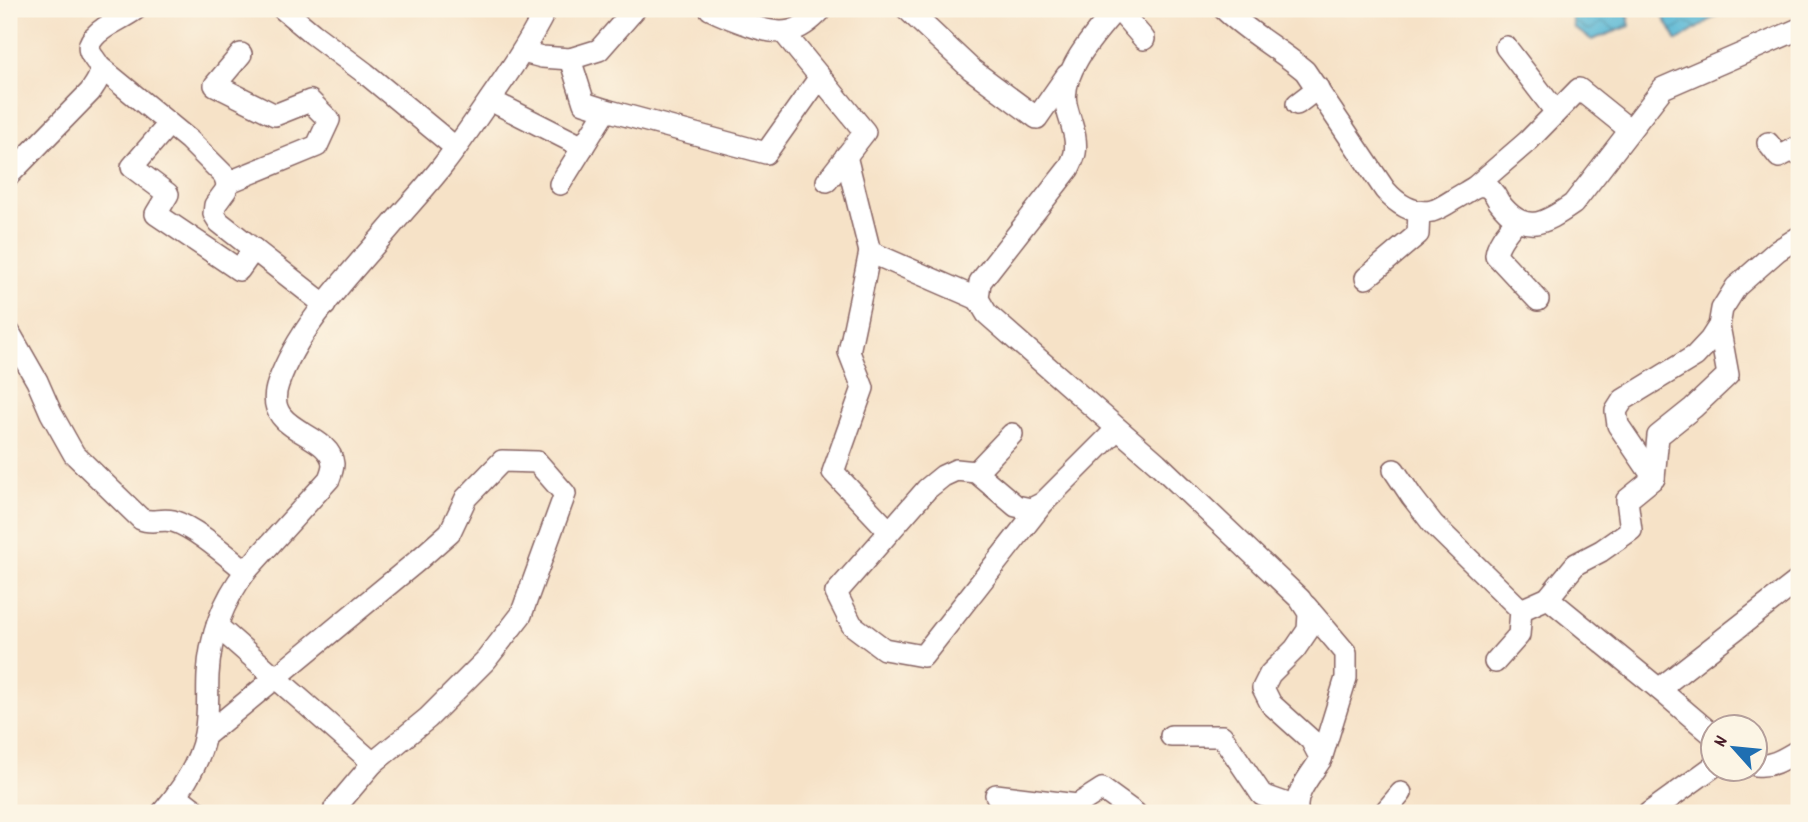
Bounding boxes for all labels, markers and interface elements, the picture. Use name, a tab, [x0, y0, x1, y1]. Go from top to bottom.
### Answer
north arrow	[1700, 714, 1770, 784]
text: N	[1708, 732, 1736, 752]

